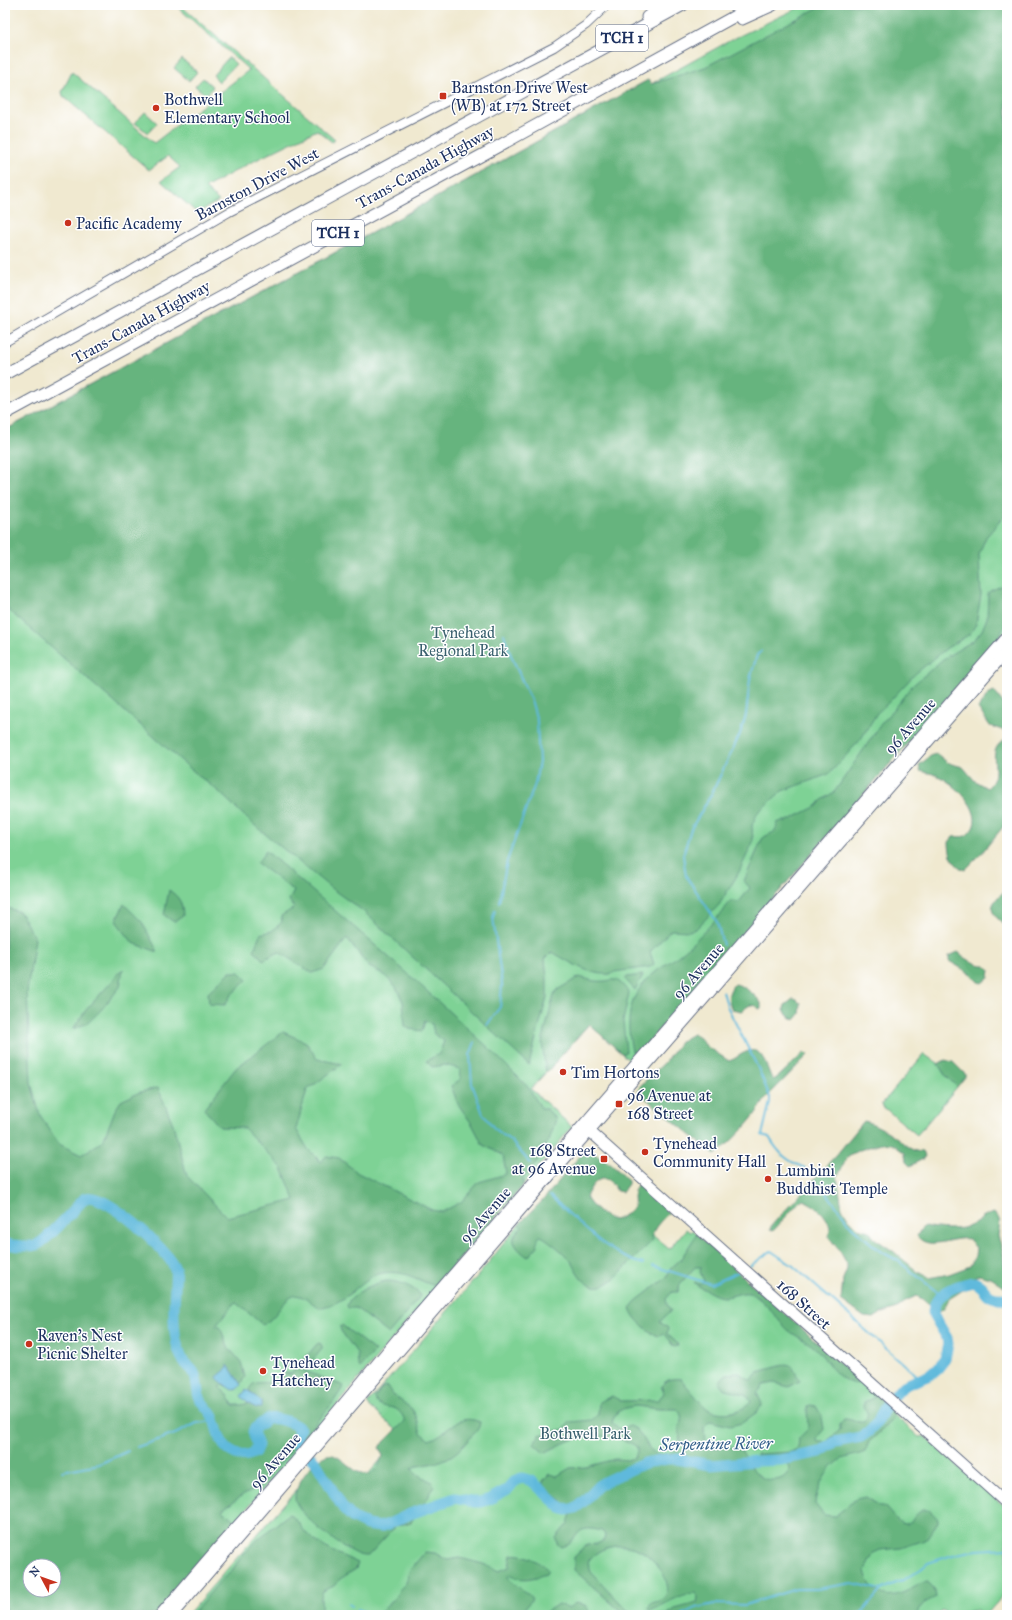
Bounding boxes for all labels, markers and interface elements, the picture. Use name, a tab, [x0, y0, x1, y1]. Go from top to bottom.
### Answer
road number: TCH 1	[596, 25, 648, 51]
place label: Barnston Drive West (WB) at 172 Street	[451, 78, 588, 116]
place label: Bothwell Elementary School	[164, 90, 290, 127]
marker: Barnston Drive West (WB) at 172 Street	[438, 91, 448, 101]
marker: Bothwell Elementary School	[151, 103, 161, 113]
street label: Trans-Canada Highway	[353, 121, 498, 214]
street label: Barnston Drive West	[192, 143, 322, 225]
place label: Pacific Academy	[76, 214, 182, 233]
marker: Pacific Academy	[63, 218, 73, 228]
road number: TCH 1	[312, 220, 364, 246]
street label: Trans-Canada Highway	[69, 276, 214, 369]
park label: Tynehead Regional Park	[418, 623, 509, 661]
street label: 96 Avenue	[880, 694, 940, 758]
street label: 96 Avenue	[668, 939, 728, 1003]
place label: Tim Hortons	[571, 1063, 660, 1082]
marker: Tim Hortons	[558, 1067, 568, 1077]
place label: 96 Avenue at 168 Street	[627, 1086, 711, 1123]
marker: 96 Avenue at 168 Street	[614, 1099, 624, 1109]
place label: Tynehead Community Hall	[653, 1134, 767, 1171]
place label: 168 Street at 96 Avenue	[512, 1141, 596, 1178]
marker: Tynehead Community Hall	[640, 1147, 650, 1157]
marker: 168 Street at 96 Avenue	[599, 1154, 609, 1164]
place label: Lumbini Buddhist Temple	[776, 1161, 888, 1198]
marker: Lumbini Buddhist Temple	[763, 1174, 773, 1184]
street label: 96 Avenue	[455, 1183, 515, 1247]
street label: 168 Street	[773, 1275, 835, 1333]
place label: Raven's Nest Picnic Shelter	[37, 1326, 128, 1363]
marker: Raven's Nest Picnic Shelter	[24, 1339, 34, 1349]
place label: Tynehead Hatchery	[271, 1353, 335, 1390]
marker: Tynehead Hatchery	[258, 1366, 268, 1376]
park label: Bothwell Park	[539, 1424, 631, 1443]
street label: 96 Avenue	[245, 1429, 305, 1493]
water label: Serpentine River	[658, 1432, 774, 1456]
north arrow	[22, 1558, 62, 1598]
text: N	[27, 1563, 43, 1580]

